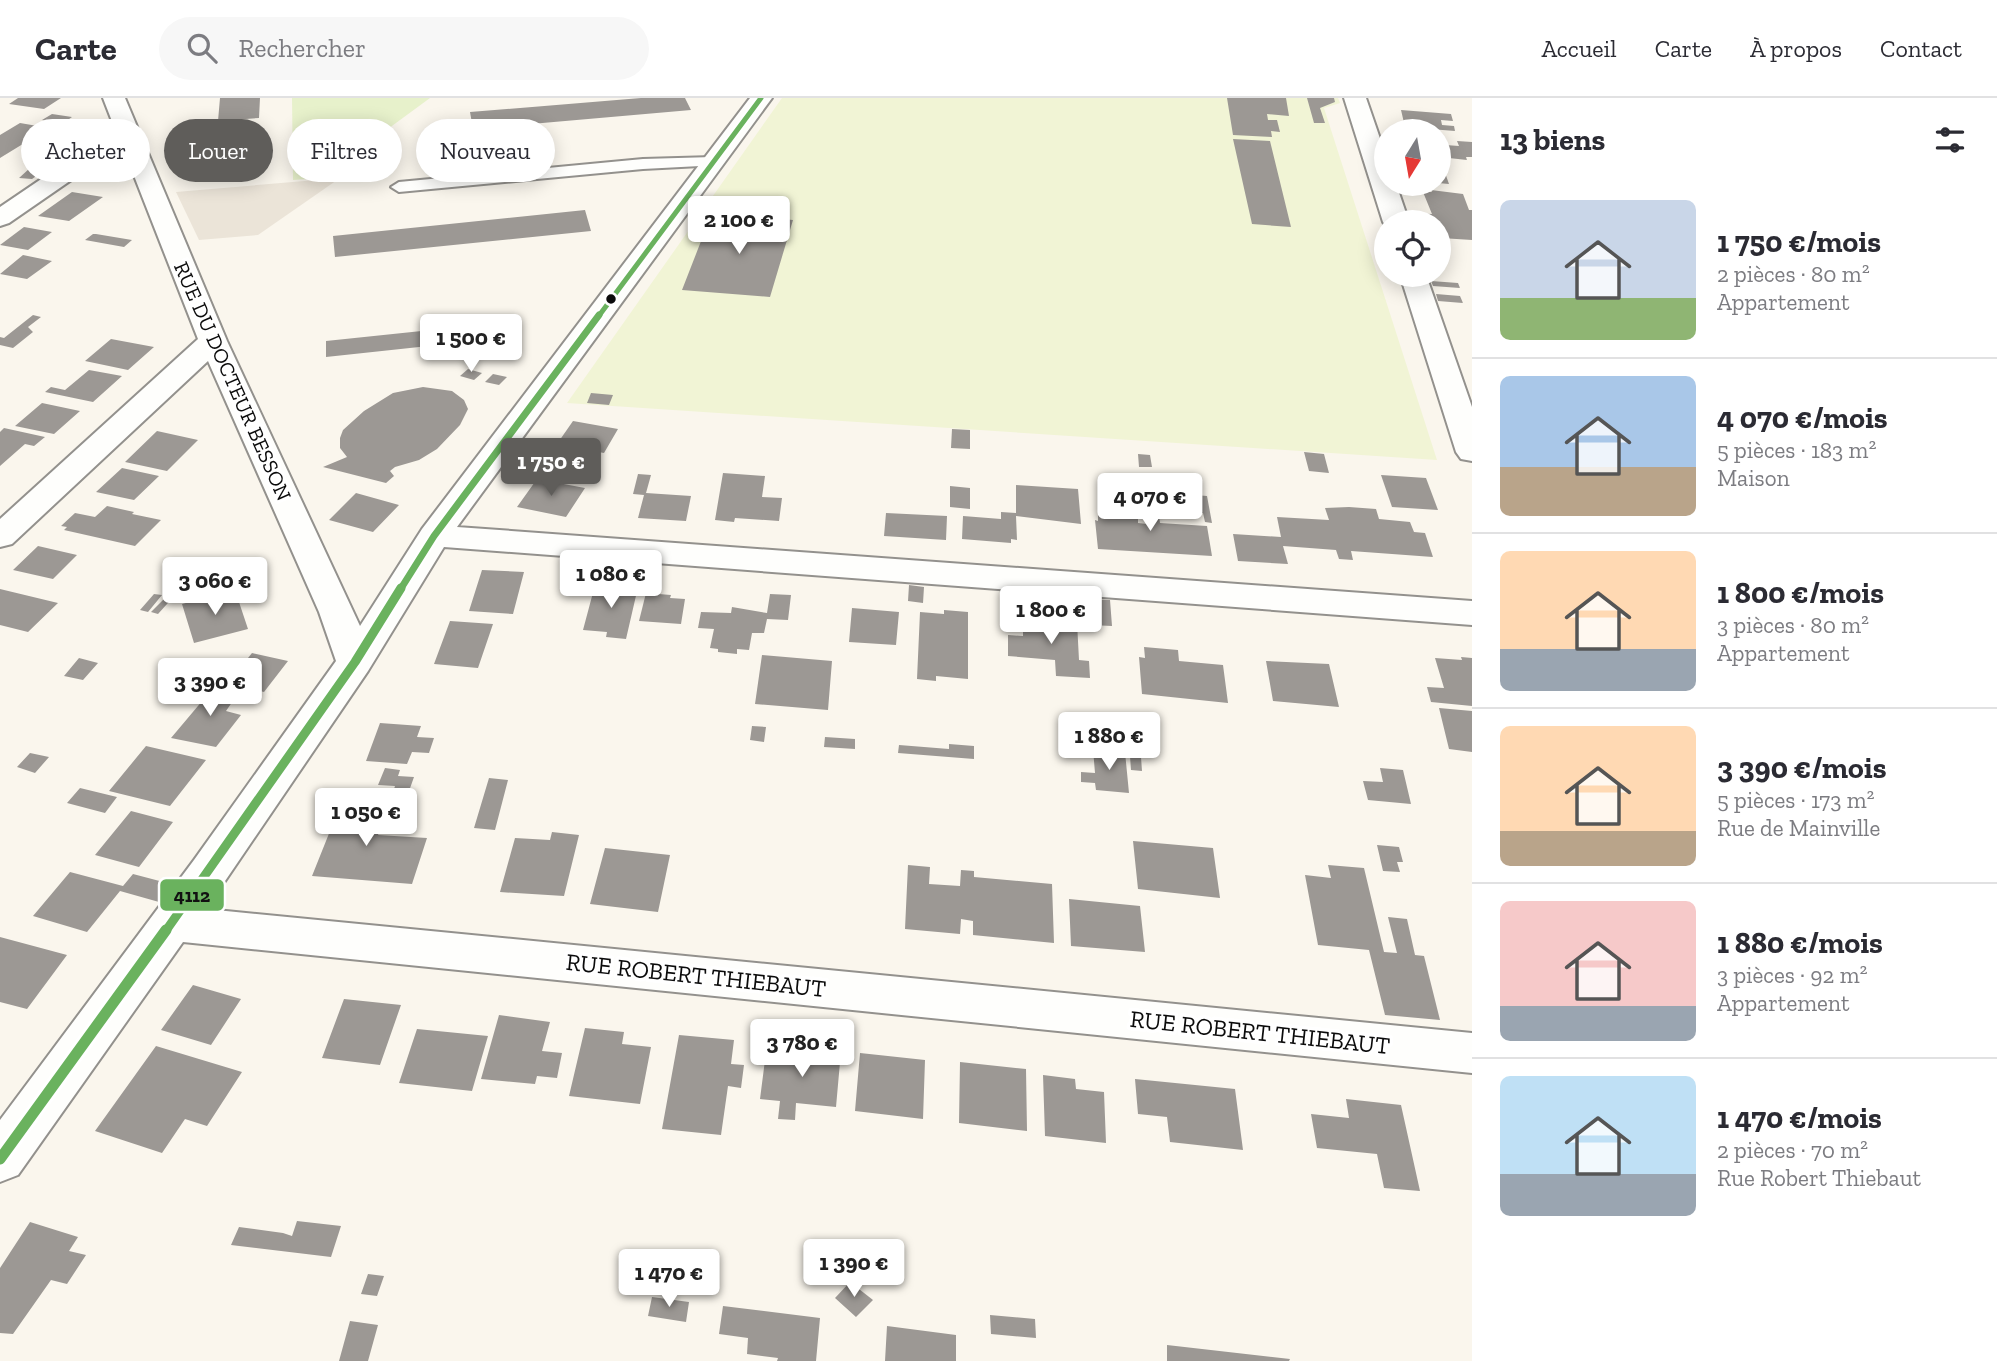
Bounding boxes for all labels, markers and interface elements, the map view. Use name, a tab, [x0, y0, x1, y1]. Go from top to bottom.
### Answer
search box	[159, 17, 649, 80]
text: Carte	[35, 29, 117, 68]
icon: search	[183, 29, 221, 67]
text: Rechercher	[239, 32, 366, 64]
text: Accueil	[1541, 34, 1617, 63]
text: Carte	[1655, 34, 1712, 63]
text: À propos	[1750, 34, 1842, 63]
text: Contact	[1880, 34, 1962, 63]
chip: Acheter	[21, 119, 150, 182]
chip: Louer	[164, 119, 273, 182]
chip: Filtres	[287, 119, 402, 182]
chip: Nouveau	[416, 119, 555, 182]
north arrow	[1374, 119, 1451, 196]
map controls	[1374, 119, 1451, 287]
icon: filters	[1931, 121, 1969, 159]
text: 13 biens	[1500, 122, 1605, 158]
pin: 2 100 €	[674, 197, 804, 256]
text: 2 100 €	[704, 205, 774, 233]
button: locate	[1374, 210, 1451, 287]
text: 1 750 €/mois	[1717, 224, 1881, 260]
icon: home	[1556, 228, 1640, 312]
street label: RUE DU DOCTEUR BESSON	[169, 258, 297, 504]
text: 2 pièces · 80 m²	[1717, 260, 1870, 288]
text: Appartement	[1717, 288, 1850, 316]
unlabelled marker	[604, 292, 618, 306]
pin: 1 500 €	[406, 314, 536, 374]
text: 1 500 €	[436, 323, 506, 351]
text: 4 070 €/mois	[1717, 400, 1888, 436]
icon: home	[1556, 404, 1640, 488]
text: 5 pièces · 183 m²	[1717, 436, 1876, 464]
pin: 1 750 €	[486, 438, 616, 498]
text: 1 750 €	[517, 447, 585, 475]
text: Maison	[1717, 464, 1790, 492]
pin: 4 070 €	[1085, 474, 1215, 533]
text: 4 070 €	[1113, 482, 1187, 510]
pin: 1 080 €	[546, 550, 676, 610]
pin: 3 060 €	[150, 558, 280, 617]
text: 1 080 €	[576, 559, 646, 587]
text: 3 060 €	[178, 566, 252, 594]
text: 1 800 €/mois	[1717, 575, 1884, 611]
icon: home	[1556, 579, 1640, 663]
pin: 1 800 €	[986, 587, 1116, 646]
text: 1 800 €	[1016, 595, 1086, 623]
text: 3 pièces · 80 m²	[1717, 611, 1869, 639]
text: Appartement	[1717, 639, 1850, 667]
pin: 3 390 €	[145, 658, 275, 718]
text: 3 390 €	[174, 667, 246, 695]
pin: 1 880 €	[1044, 712, 1174, 772]
text: 1 880 €	[1074, 721, 1144, 749]
text: 3 390 €/mois	[1717, 750, 1886, 786]
icon: home	[1556, 754, 1640, 838]
text: 5 pièces · 173 m²	[1717, 786, 1874, 814]
pin: 1 050 €	[301, 788, 431, 848]
text: 1 050 €	[331, 797, 401, 825]
text: Rue de Mainville	[1717, 814, 1880, 842]
line badge: 4112	[159, 878, 225, 912]
text: 4112	[174, 884, 210, 907]
text: 1 880 €/mois	[1717, 925, 1883, 961]
icon: home	[1556, 929, 1640, 1013]
street label: RUE ROBERT THIEBAUT	[565, 947, 828, 1003]
text: 3 pièces · 92 m²	[1717, 961, 1867, 989]
text: Appartement	[1717, 989, 1850, 1017]
street label: RUE ROBERT THIEBAUT	[1129, 1004, 1392, 1060]
pin: 3 780 €	[737, 1020, 867, 1079]
text: 3 780 €	[766, 1028, 838, 1056]
text: 1 470 €/mois	[1717, 1100, 1882, 1136]
icon: home	[1556, 1104, 1640, 1188]
text: 2 pièces · 70 m²	[1717, 1136, 1868, 1164]
text: Rue Robert Thiebaut	[1717, 1164, 1921, 1192]
pin: 1 390 €	[789, 1240, 919, 1299]
text: 1 390 €	[819, 1248, 889, 1276]
pin: 1 470 €	[604, 1250, 734, 1309]
text: 1 470 €	[635, 1258, 703, 1286]

